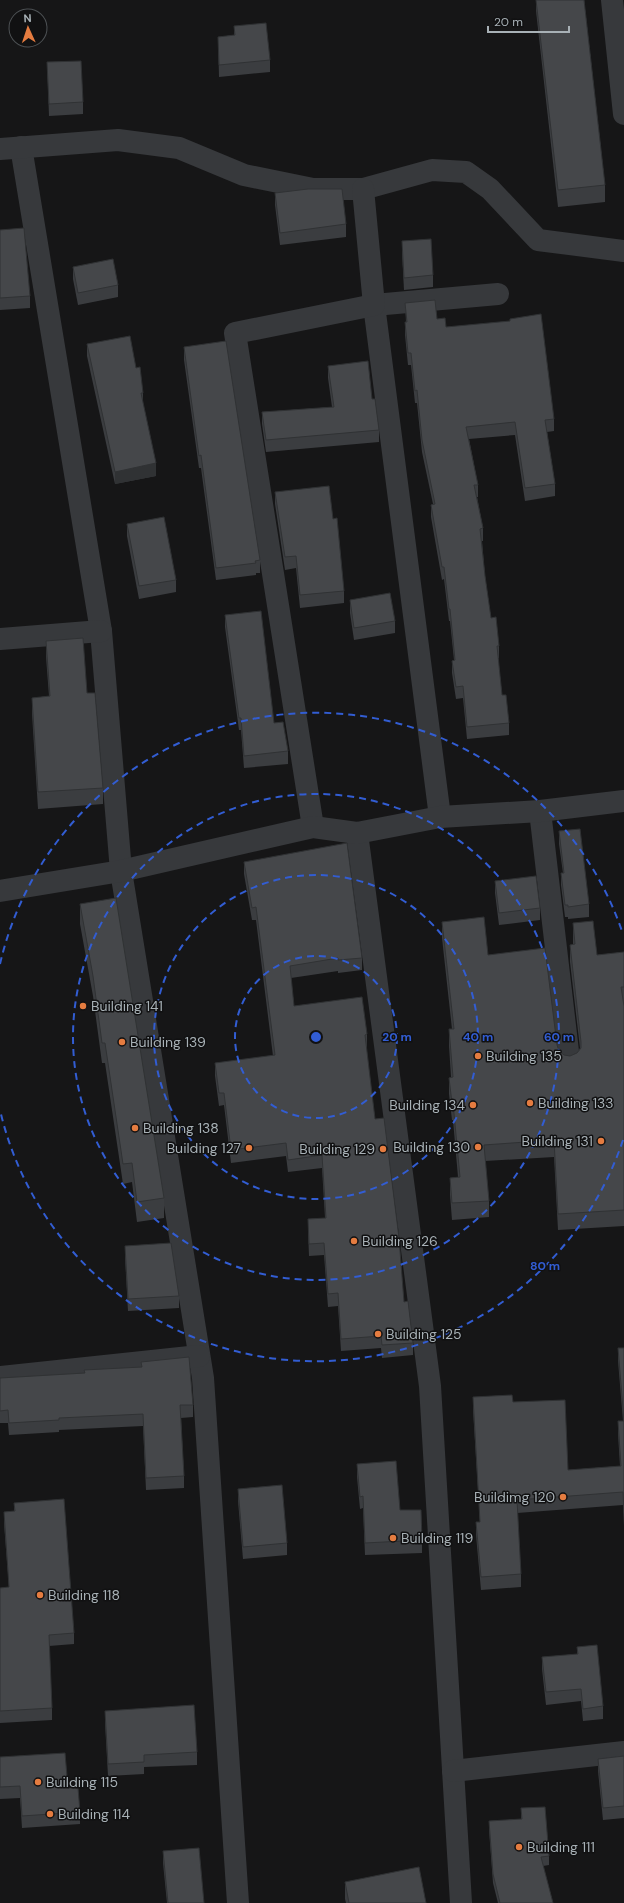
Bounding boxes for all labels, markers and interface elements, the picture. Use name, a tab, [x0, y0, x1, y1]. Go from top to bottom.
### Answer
north arrow	[8, 8, 48, 48]
scale bar	[488, 8, 569, 34]
text: N	[23, 11, 32, 25]
text: 20 m	[494, 14, 523, 30]
place label: Building 141	[91, 997, 163, 1015]
marker: Building 141	[78, 1001, 88, 1011]
text: 20 m	[382, 1029, 412, 1045]
text: 40 m	[463, 1029, 493, 1045]
text: 60 m	[544, 1029, 574, 1045]
centre of rings	[309, 1030, 323, 1044]
place label: Building 139	[130, 1033, 206, 1051]
marker: Building 139	[117, 1037, 127, 1047]
place label: Building 135	[486, 1047, 562, 1065]
marker: Building 135	[473, 1051, 483, 1061]
place label: Building 133	[538, 1094, 614, 1112]
place label: Building 134	[389, 1096, 466, 1114]
marker: Building 133	[525, 1098, 535, 1108]
marker: Building 134	[468, 1100, 478, 1110]
place label: Building 138	[143, 1119, 219, 1137]
marker: Building 138	[130, 1123, 140, 1133]
place label: Building 131	[522, 1132, 593, 1150]
marker: Building 131	[596, 1136, 606, 1146]
place label: Building 130	[393, 1138, 470, 1156]
place label: Building 127	[167, 1139, 241, 1157]
place label: Building 129	[299, 1140, 375, 1158]
marker: Building 130	[473, 1142, 483, 1152]
marker: Building 127	[244, 1143, 254, 1153]
marker: Building 129	[378, 1144, 388, 1154]
place label: Building 126	[362, 1232, 438, 1250]
marker: Building 126	[349, 1236, 359, 1246]
text: 80 m	[530, 1258, 560, 1274]
place label: Building 125	[386, 1325, 462, 1343]
marker: Building 125	[373, 1329, 383, 1339]
place label: Buildimg 120	[474, 1488, 555, 1506]
marker: Buildimg 120	[558, 1492, 568, 1502]
place label: Building 119	[401, 1529, 473, 1547]
marker: Building 119	[388, 1533, 398, 1543]
place label: Building 118	[48, 1586, 120, 1604]
marker: Building 118	[35, 1590, 45, 1600]
place label: Building 115	[46, 1773, 118, 1791]
marker: Building 115	[33, 1777, 43, 1787]
place label: Building 114	[58, 1805, 130, 1823]
marker: Building 114	[45, 1809, 55, 1819]
place label: Building 111	[527, 1838, 595, 1856]
marker: Building 111	[514, 1842, 524, 1852]

